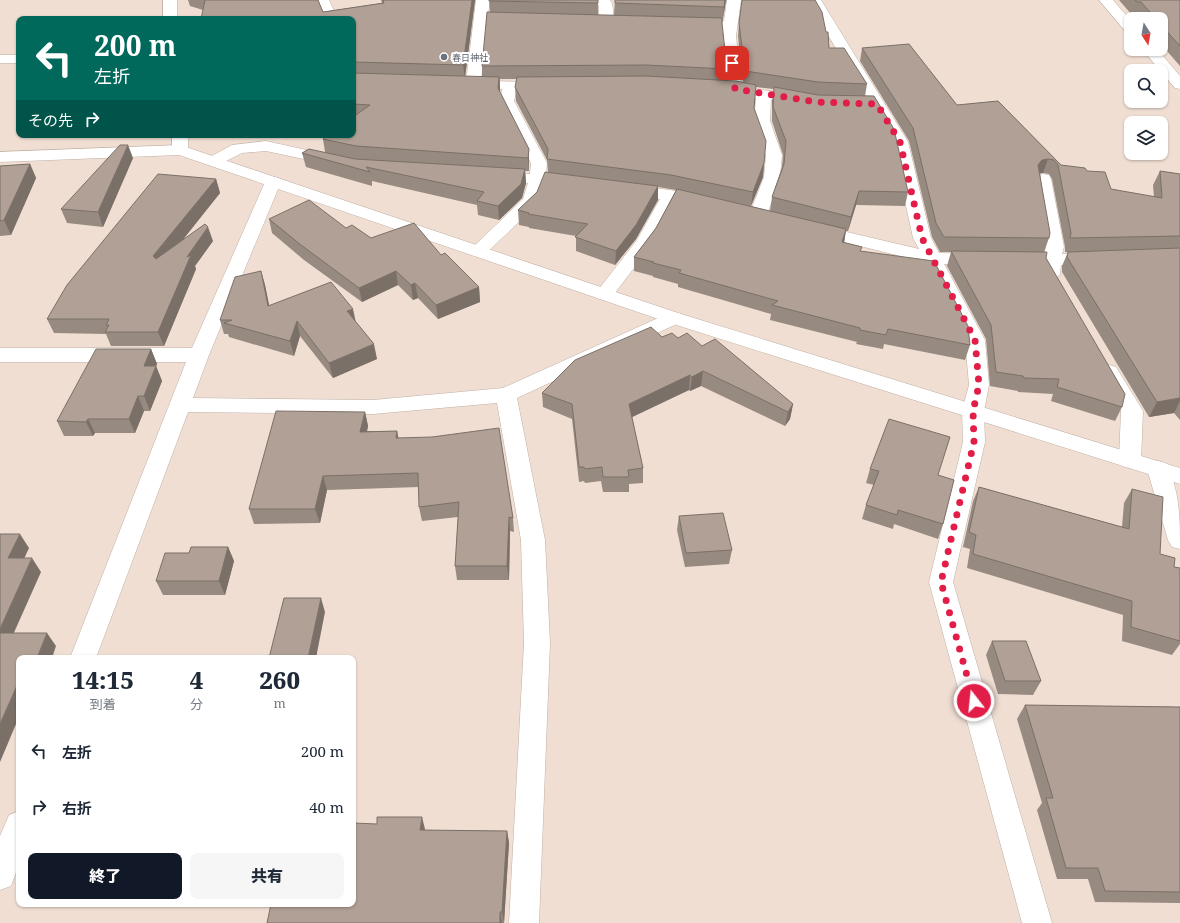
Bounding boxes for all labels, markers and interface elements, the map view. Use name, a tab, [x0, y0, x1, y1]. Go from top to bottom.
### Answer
north arrow	[1124, 12, 1168, 56]
map controls	[1124, 12, 1168, 160]
text: 200 m	[94, 26, 176, 64]
icon: left	[28, 32, 80, 84]
pin	[715, 46, 749, 80]
place label: 春日神社	[452, 51, 488, 64]
marker: 春日神社	[439, 52, 449, 62]
icon: arrive	[721, 52, 743, 74]
text: 左折	[94, 64, 130, 88]
button: search	[1124, 64, 1168, 108]
icon: right	[81, 108, 103, 130]
text: その先	[28, 110, 73, 130]
button: layers	[1124, 116, 1168, 160]
text: 14:15	[72, 663, 134, 696]
text: 4	[190, 663, 203, 696]
text: 260	[259, 663, 300, 696]
position arrow	[953, 680, 995, 722]
text: m	[274, 694, 286, 712]
text: 到着	[90, 695, 116, 713]
text: 分	[190, 695, 203, 713]
icon: left	[28, 740, 50, 762]
text: 200 m	[301, 741, 344, 761]
text: 左折	[62, 742, 92, 762]
icon: right	[28, 796, 50, 818]
text: 40 m	[309, 797, 344, 817]
text: 右折	[62, 798, 92, 818]
button: 終了	[28, 853, 182, 899]
button: 共有	[190, 853, 344, 899]

